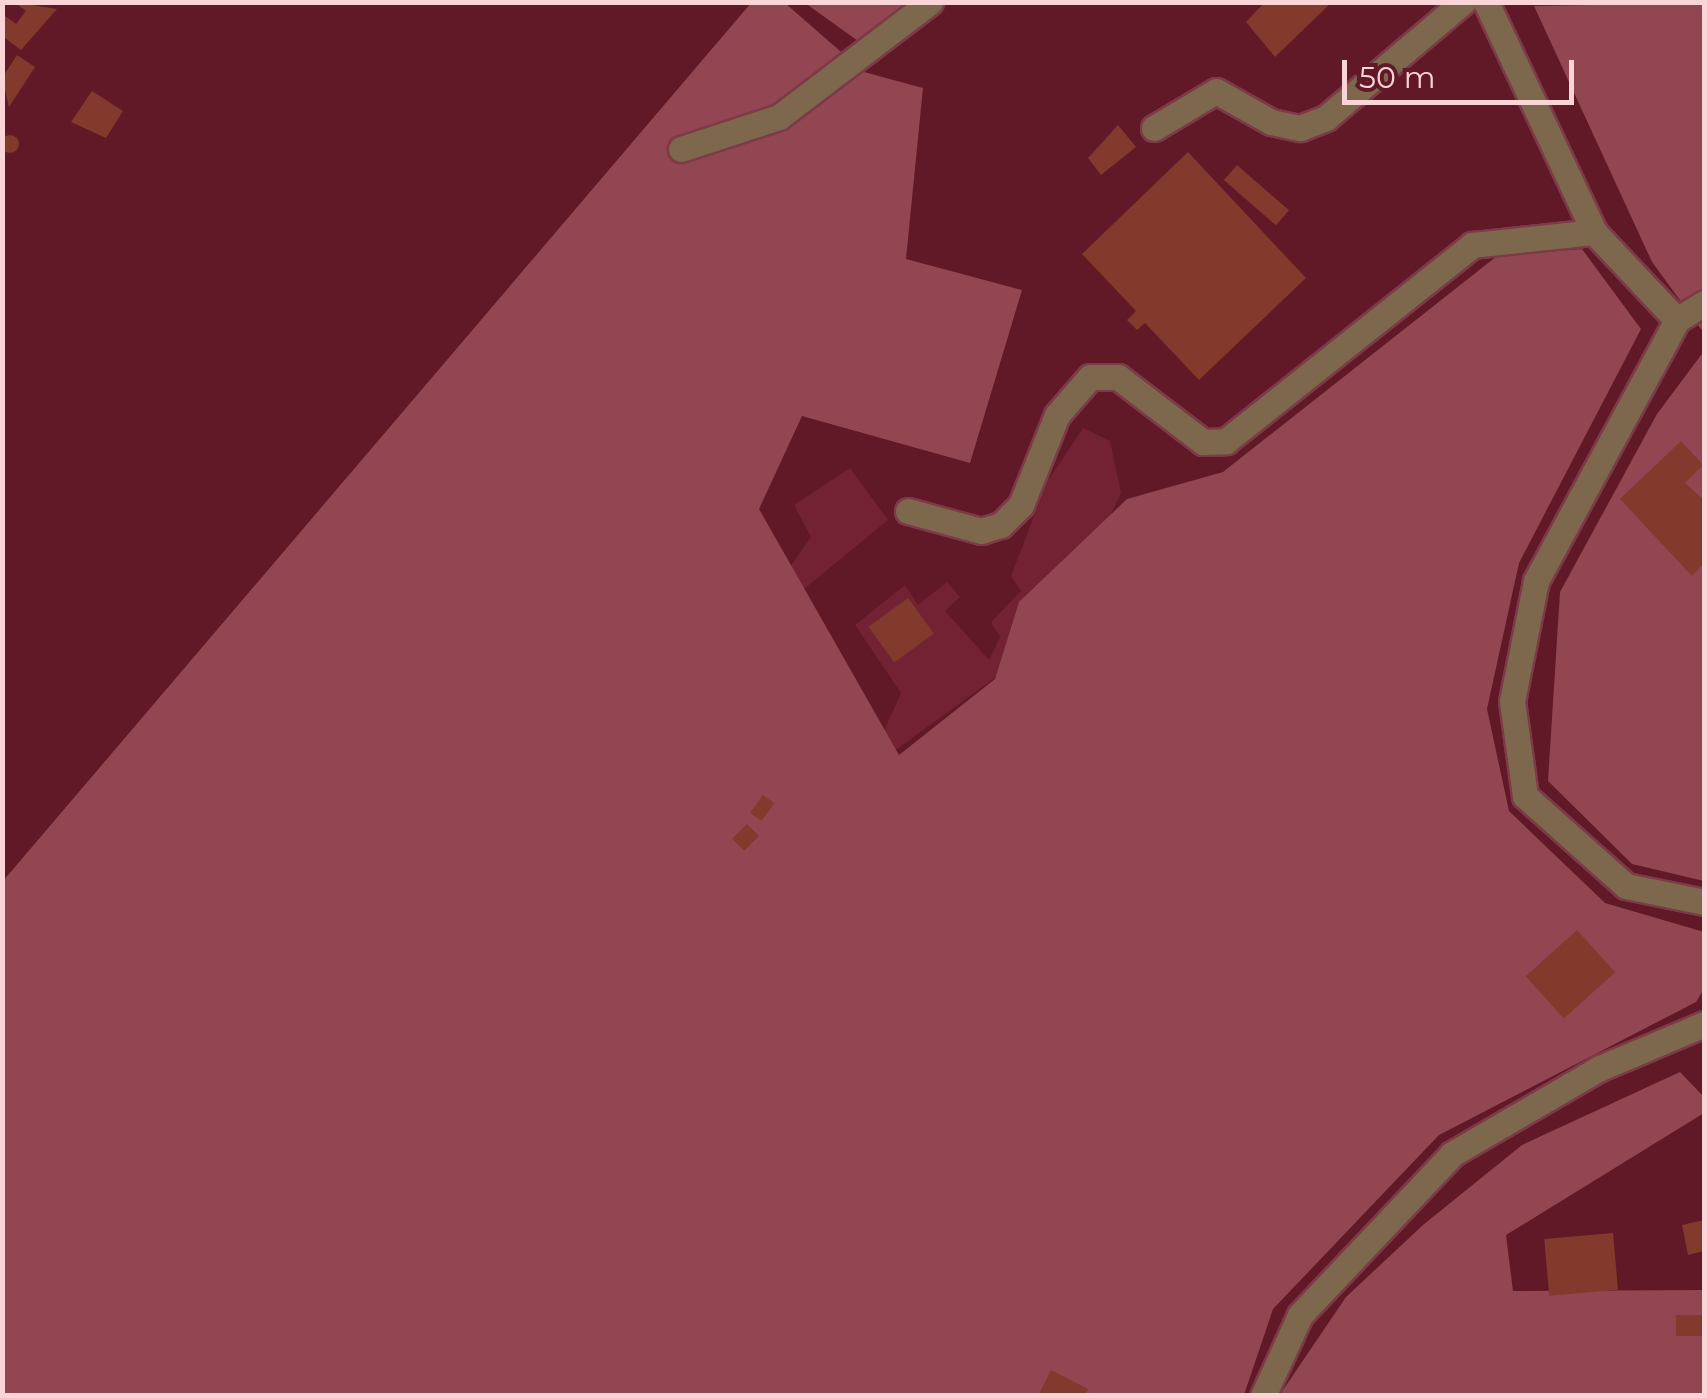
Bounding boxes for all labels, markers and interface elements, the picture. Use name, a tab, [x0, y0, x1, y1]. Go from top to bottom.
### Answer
scale bar	[1347, 40, 1580, 102]
text: 50 m	[1359, 59, 1436, 96]

